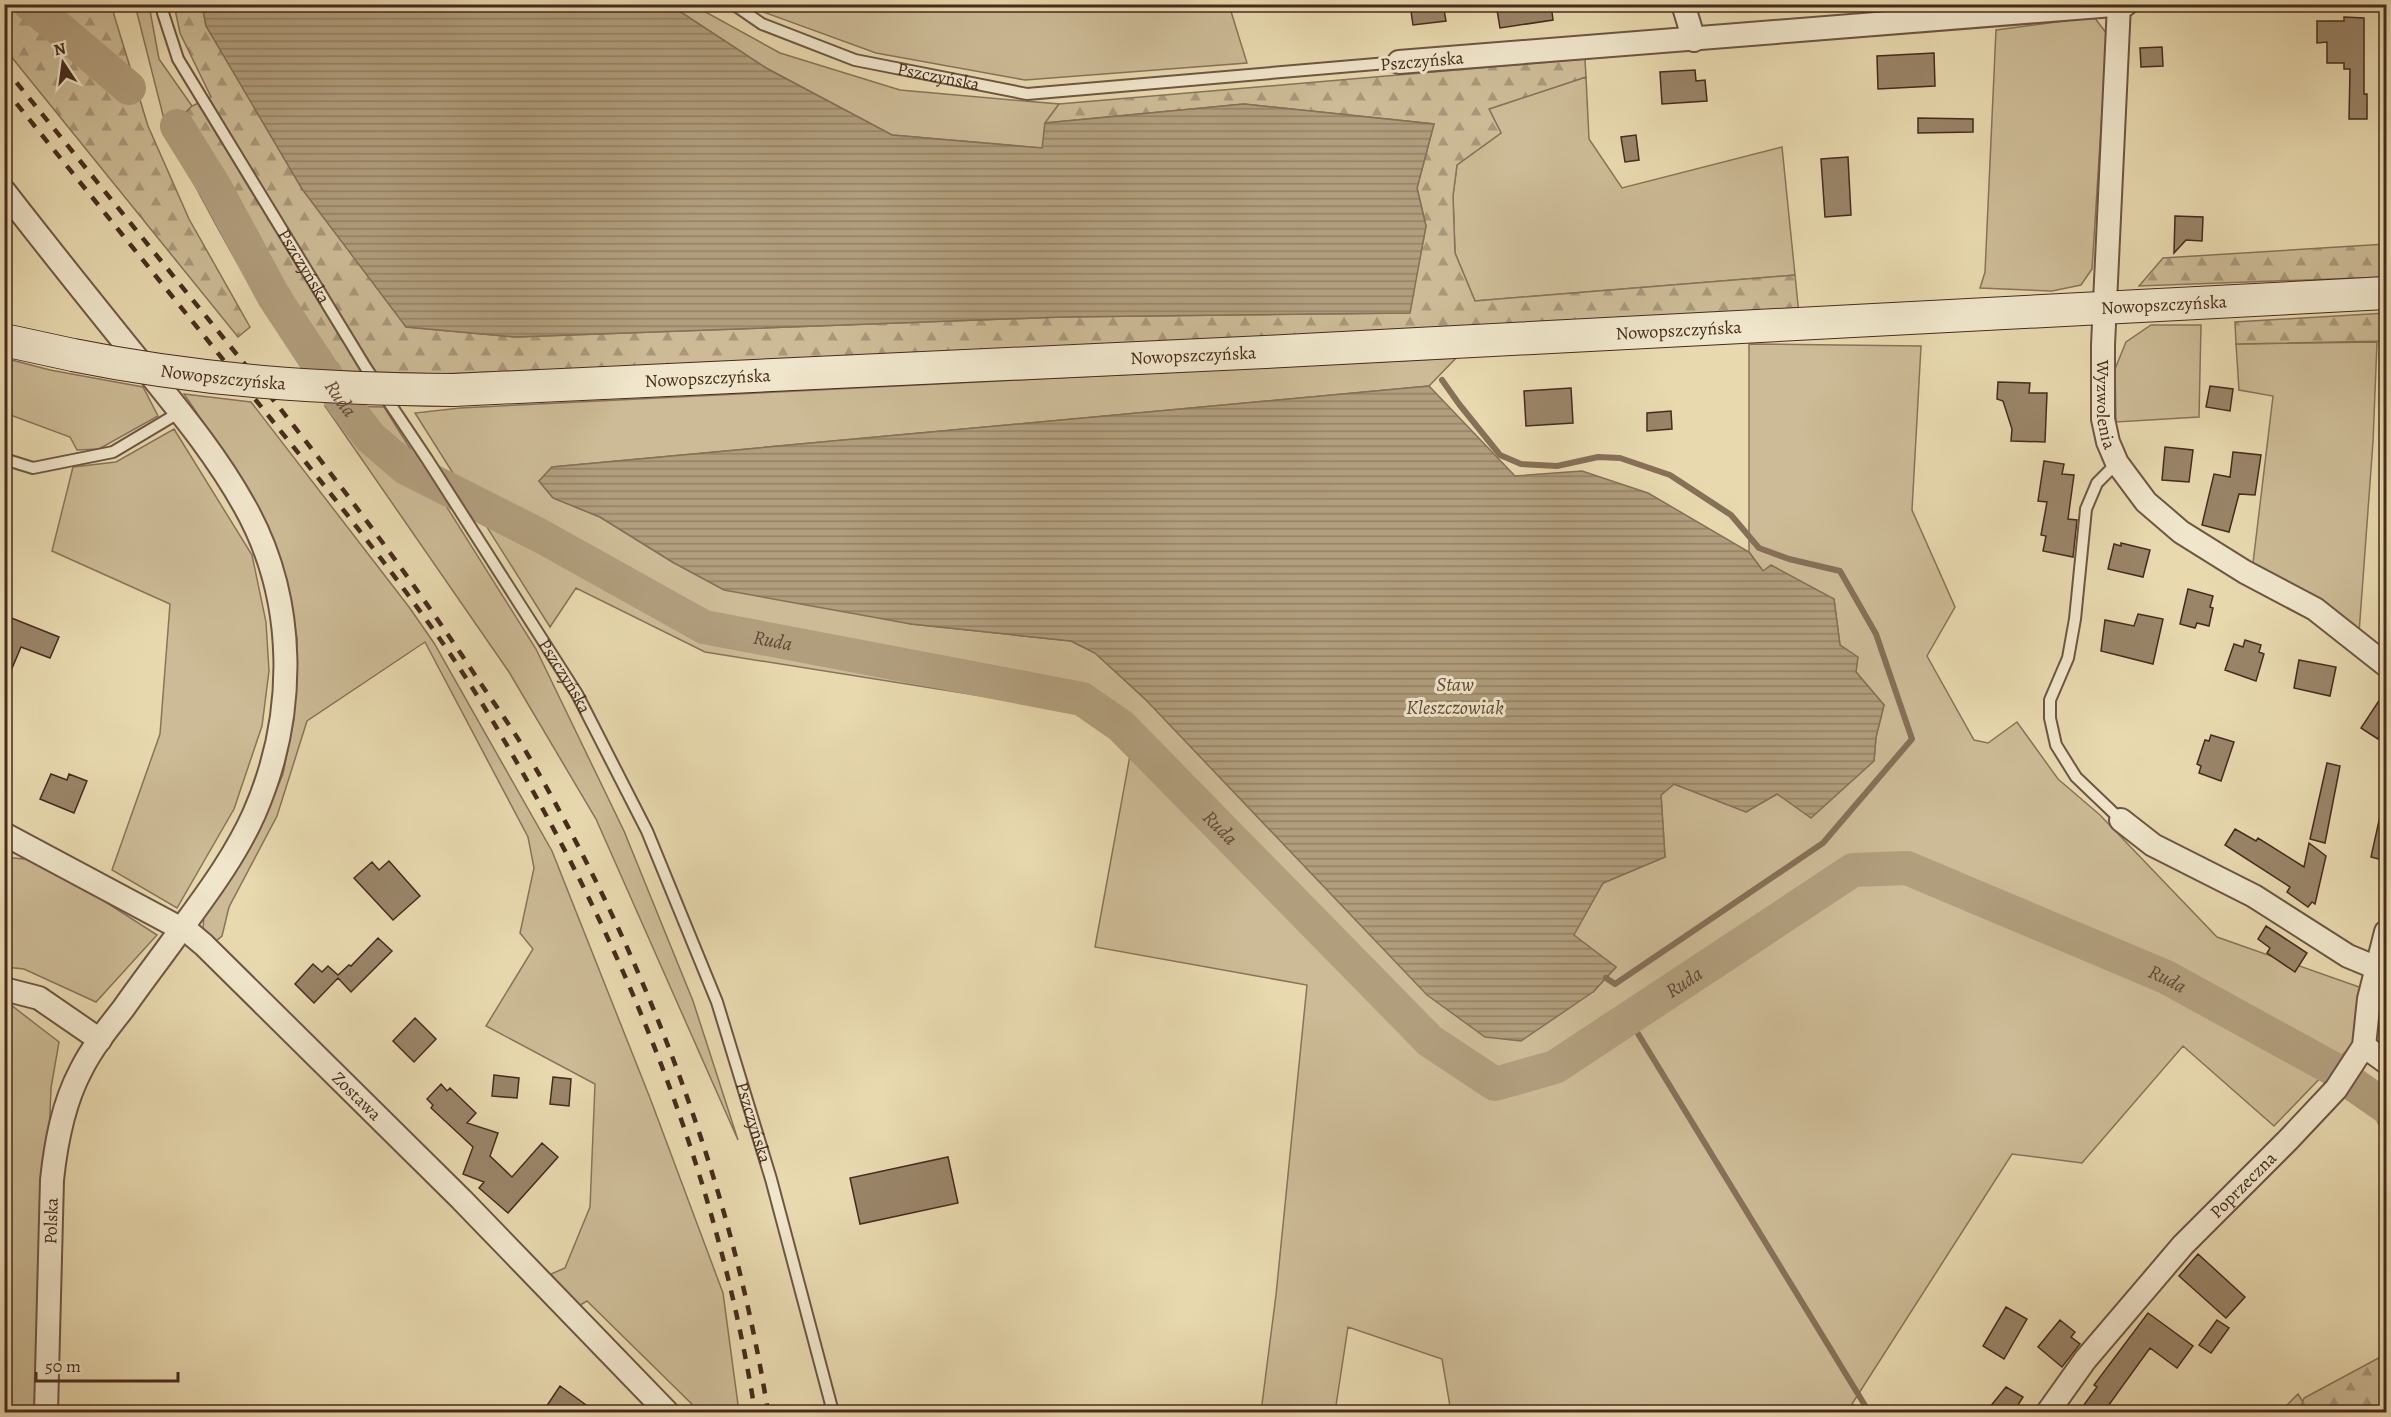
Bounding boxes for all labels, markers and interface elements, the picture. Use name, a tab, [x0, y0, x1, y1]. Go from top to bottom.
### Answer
north arrow	[33, 33, 93, 93]
text: N	[52, 37, 68, 61]
street label: Pszczyńska	[1379, 45, 1465, 77]
street label: Pszczyńska	[895, 57, 982, 97]
street label: Pszczyńska	[272, 224, 336, 309]
street label: Nowopszczyńska	[2100, 289, 2228, 320]
street label: Nowopszczyńska	[1615, 315, 1743, 346]
street label: Nowopszczyńska	[1130, 340, 1257, 370]
street label: Nowopszczyńska	[159, 358, 287, 396]
street label: Wyzwolenia	[2091, 359, 2122, 454]
street label: Nowopszczyńska	[644, 363, 772, 393]
water label: Ruda	[319, 375, 363, 422]
water label: Ruda	[751, 623, 795, 657]
street label: Pszczyńska	[533, 634, 597, 718]
water label: Staw Kleszczowiak	[1406, 671, 1504, 721]
water label: Ruda	[1197, 804, 1244, 851]
water label: Ruda	[2145, 958, 2192, 999]
water label: Ruda	[1660, 960, 1708, 1004]
street label: Zostawa	[327, 1066, 387, 1126]
street label: Pszczyńska	[730, 1079, 778, 1167]
street label: Poprzeczna	[2205, 1146, 2282, 1223]
street label: Polska	[38, 1197, 64, 1245]
scale bar	[36, 1345, 178, 1383]
text: 50 m	[45, 1354, 81, 1378]

